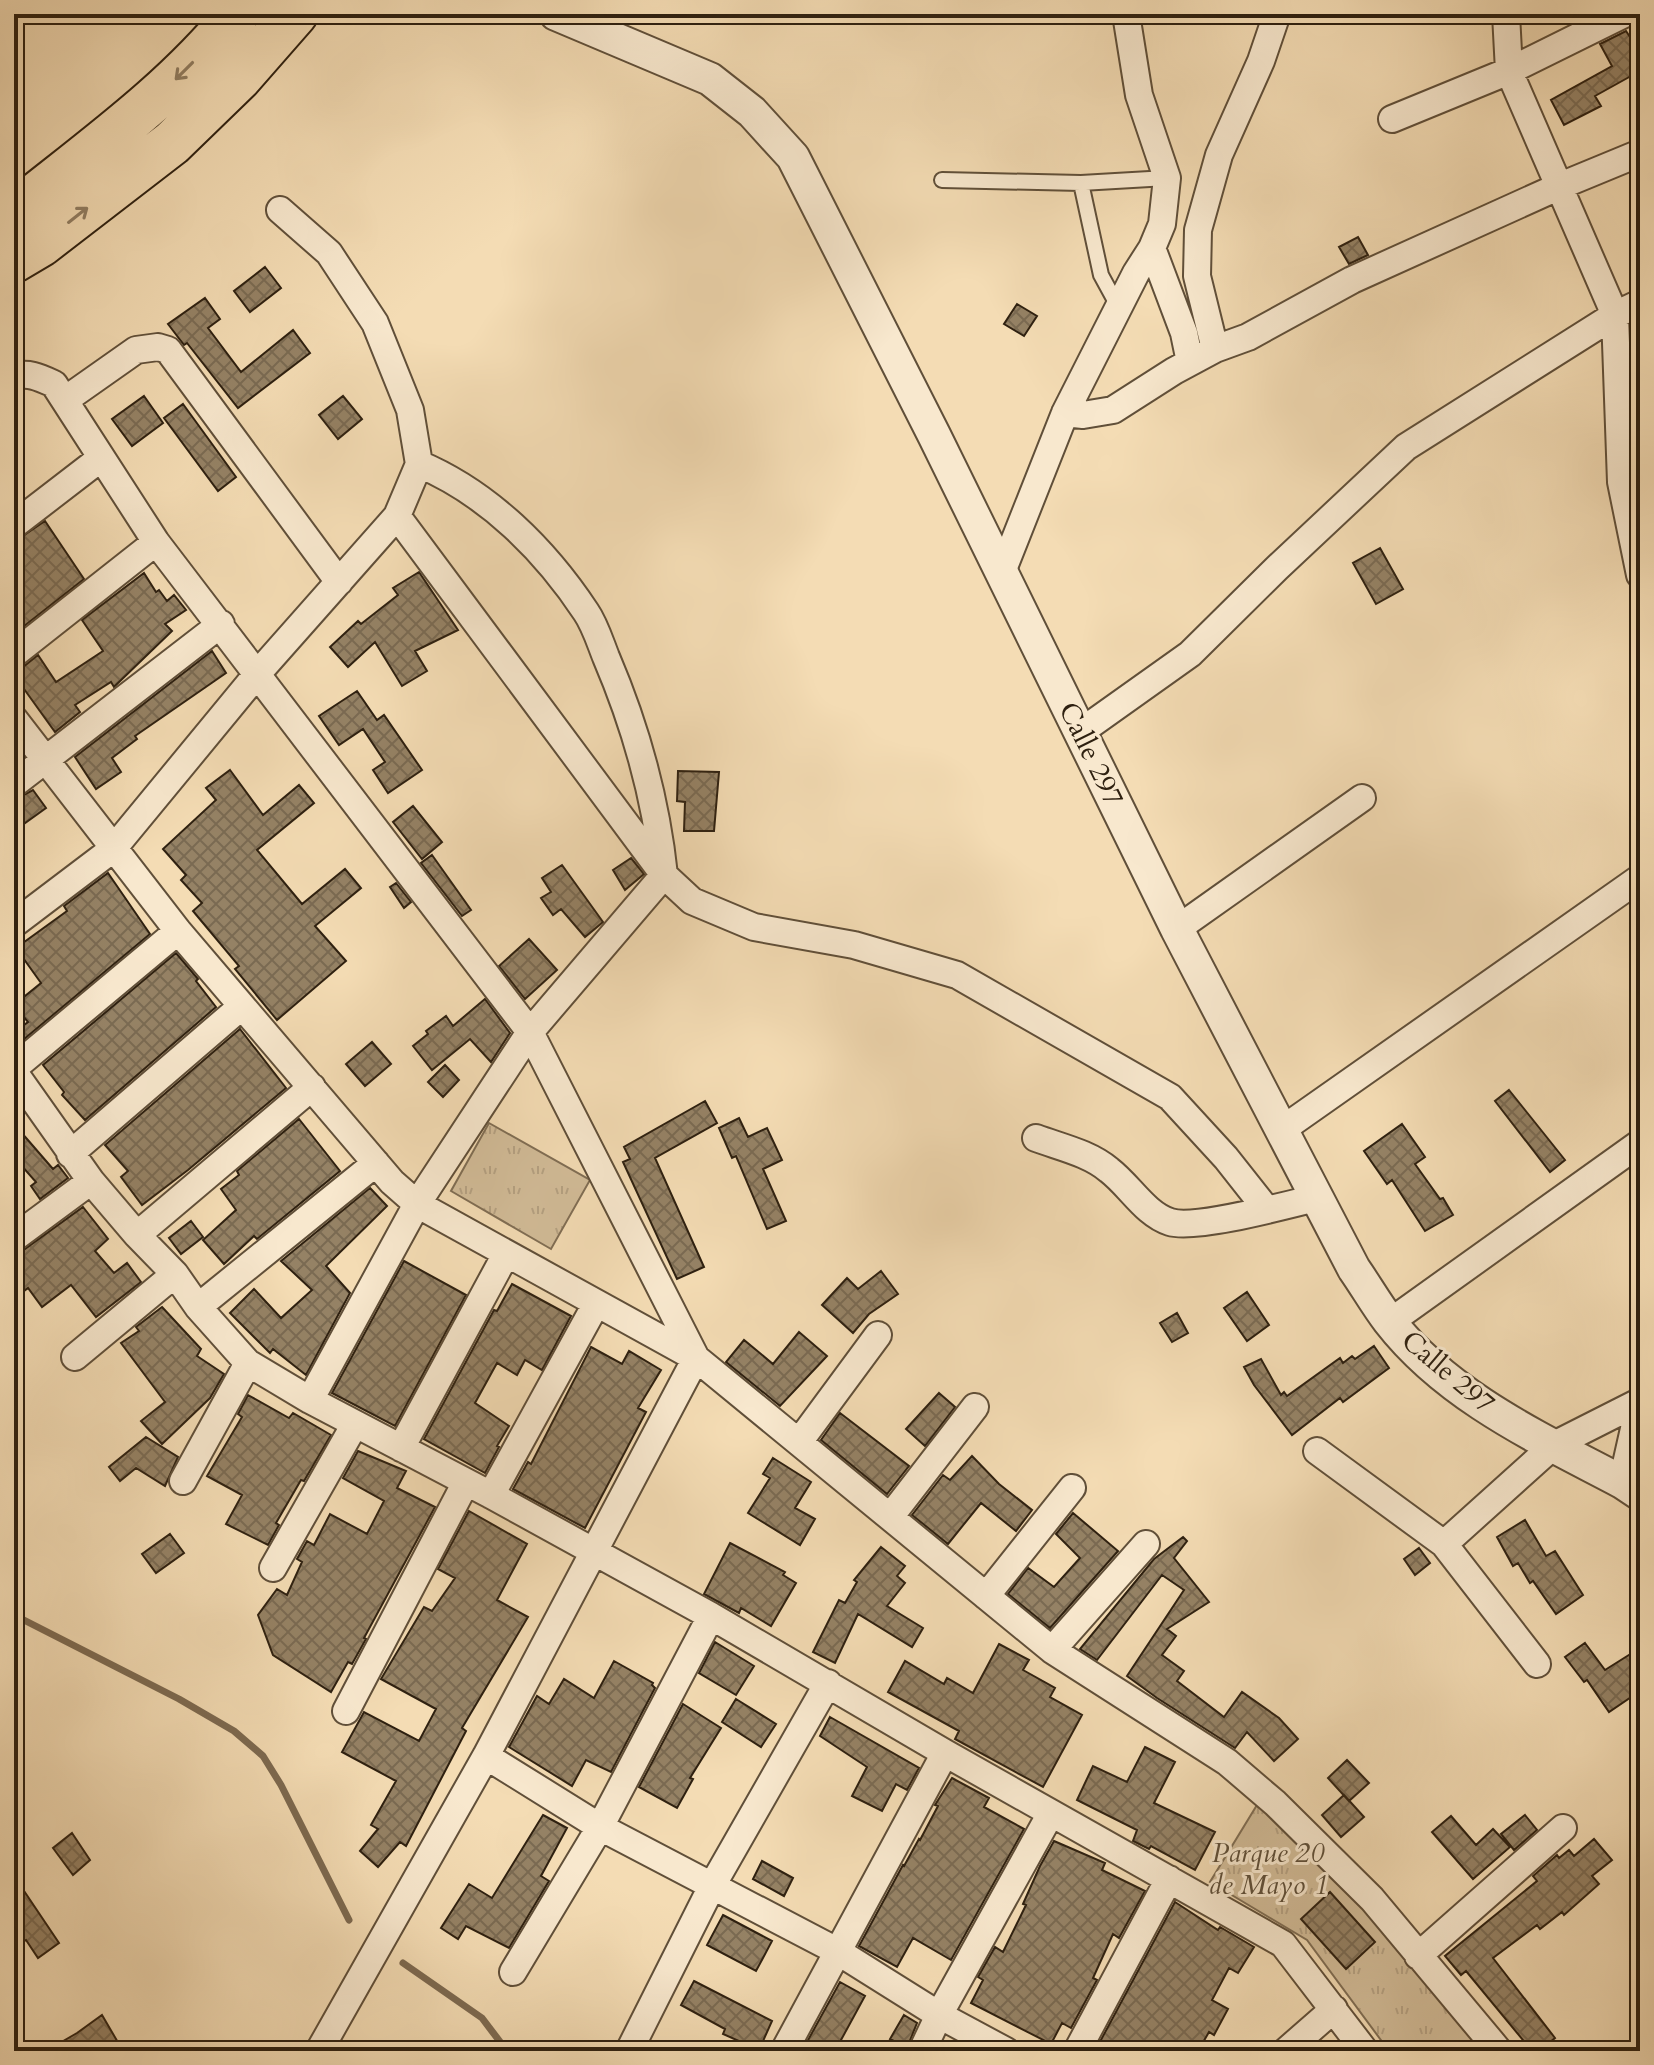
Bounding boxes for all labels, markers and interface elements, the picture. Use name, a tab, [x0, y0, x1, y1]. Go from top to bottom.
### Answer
one-way arrow	[175, 61, 194, 80]
one-way arrow	[67, 207, 88, 224]
street label: Calle 297	[1050, 696, 1132, 812]
street label: Calle 297	[1393, 1322, 1503, 1422]
park label: Parque 20 de Mayo 1	[1208, 1834, 1328, 1904]

